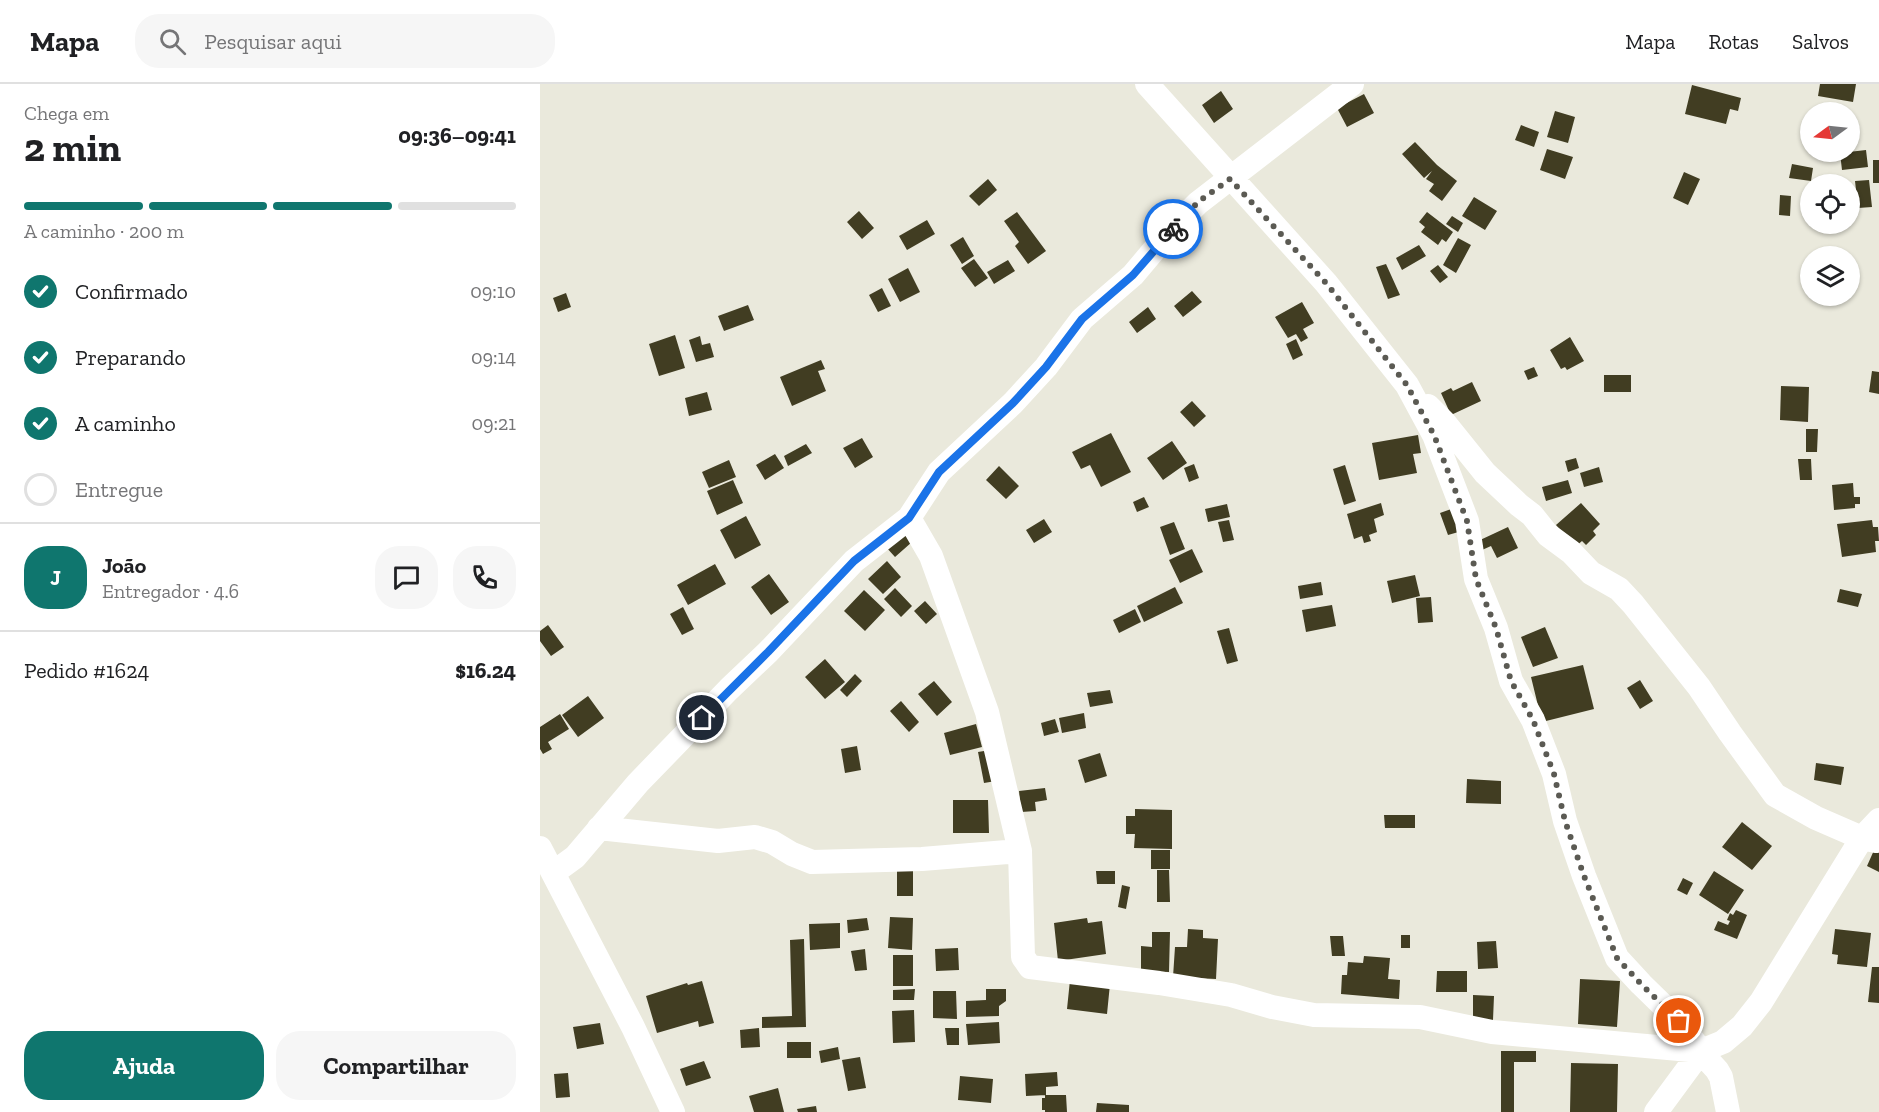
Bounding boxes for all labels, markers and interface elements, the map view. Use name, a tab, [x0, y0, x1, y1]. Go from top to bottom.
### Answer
search box	[135, 14, 555, 68]
text: Mapa	[30, 25, 99, 58]
icon: search	[156, 25, 189, 58]
text: Pesquisar aqui	[204, 28, 342, 55]
text: Mapa	[1625, 29, 1675, 54]
text: Rotas	[1708, 29, 1759, 54]
text: Salvos	[1792, 29, 1849, 54]
text: Chega em	[24, 101, 109, 125]
north arrow	[1800, 102, 1860, 162]
map controls	[1800, 102, 1860, 306]
text: 09:36–09:41	[398, 122, 516, 149]
text: 2 min	[24, 124, 121, 171]
button: locate	[1800, 174, 1860, 234]
courier	[1143, 199, 1203, 259]
icon: bike	[1157, 213, 1190, 246]
text: A caminho · 200 m	[24, 219, 184, 243]
button: layers	[1800, 246, 1860, 306]
icon: check	[24, 275, 57, 308]
text: Confirmado	[75, 278, 188, 305]
text: 09:10	[470, 279, 516, 303]
icon: check	[24, 341, 57, 374]
text: Preparando	[75, 344, 186, 371]
text: 09:14	[471, 345, 516, 369]
icon: check	[24, 407, 57, 440]
text: A caminho	[75, 410, 176, 437]
text: 09:21	[471, 411, 516, 435]
text: Entregue	[75, 476, 163, 503]
button: chat	[375, 546, 438, 609]
button: phone	[453, 546, 516, 609]
text: João	[102, 552, 146, 579]
text: J	[50, 564, 61, 591]
text: Entregador · 4.6	[102, 579, 239, 603]
text: Pedido #1624	[24, 657, 149, 684]
text: $16.24	[455, 657, 516, 684]
pin	[676, 692, 727, 743]
icon: home	[685, 701, 718, 734]
pin	[1653, 995, 1704, 1046]
icon: bag	[1662, 1004, 1695, 1037]
button: Ajuda	[24, 1031, 264, 1100]
button: Compartilhar	[276, 1031, 516, 1100]

